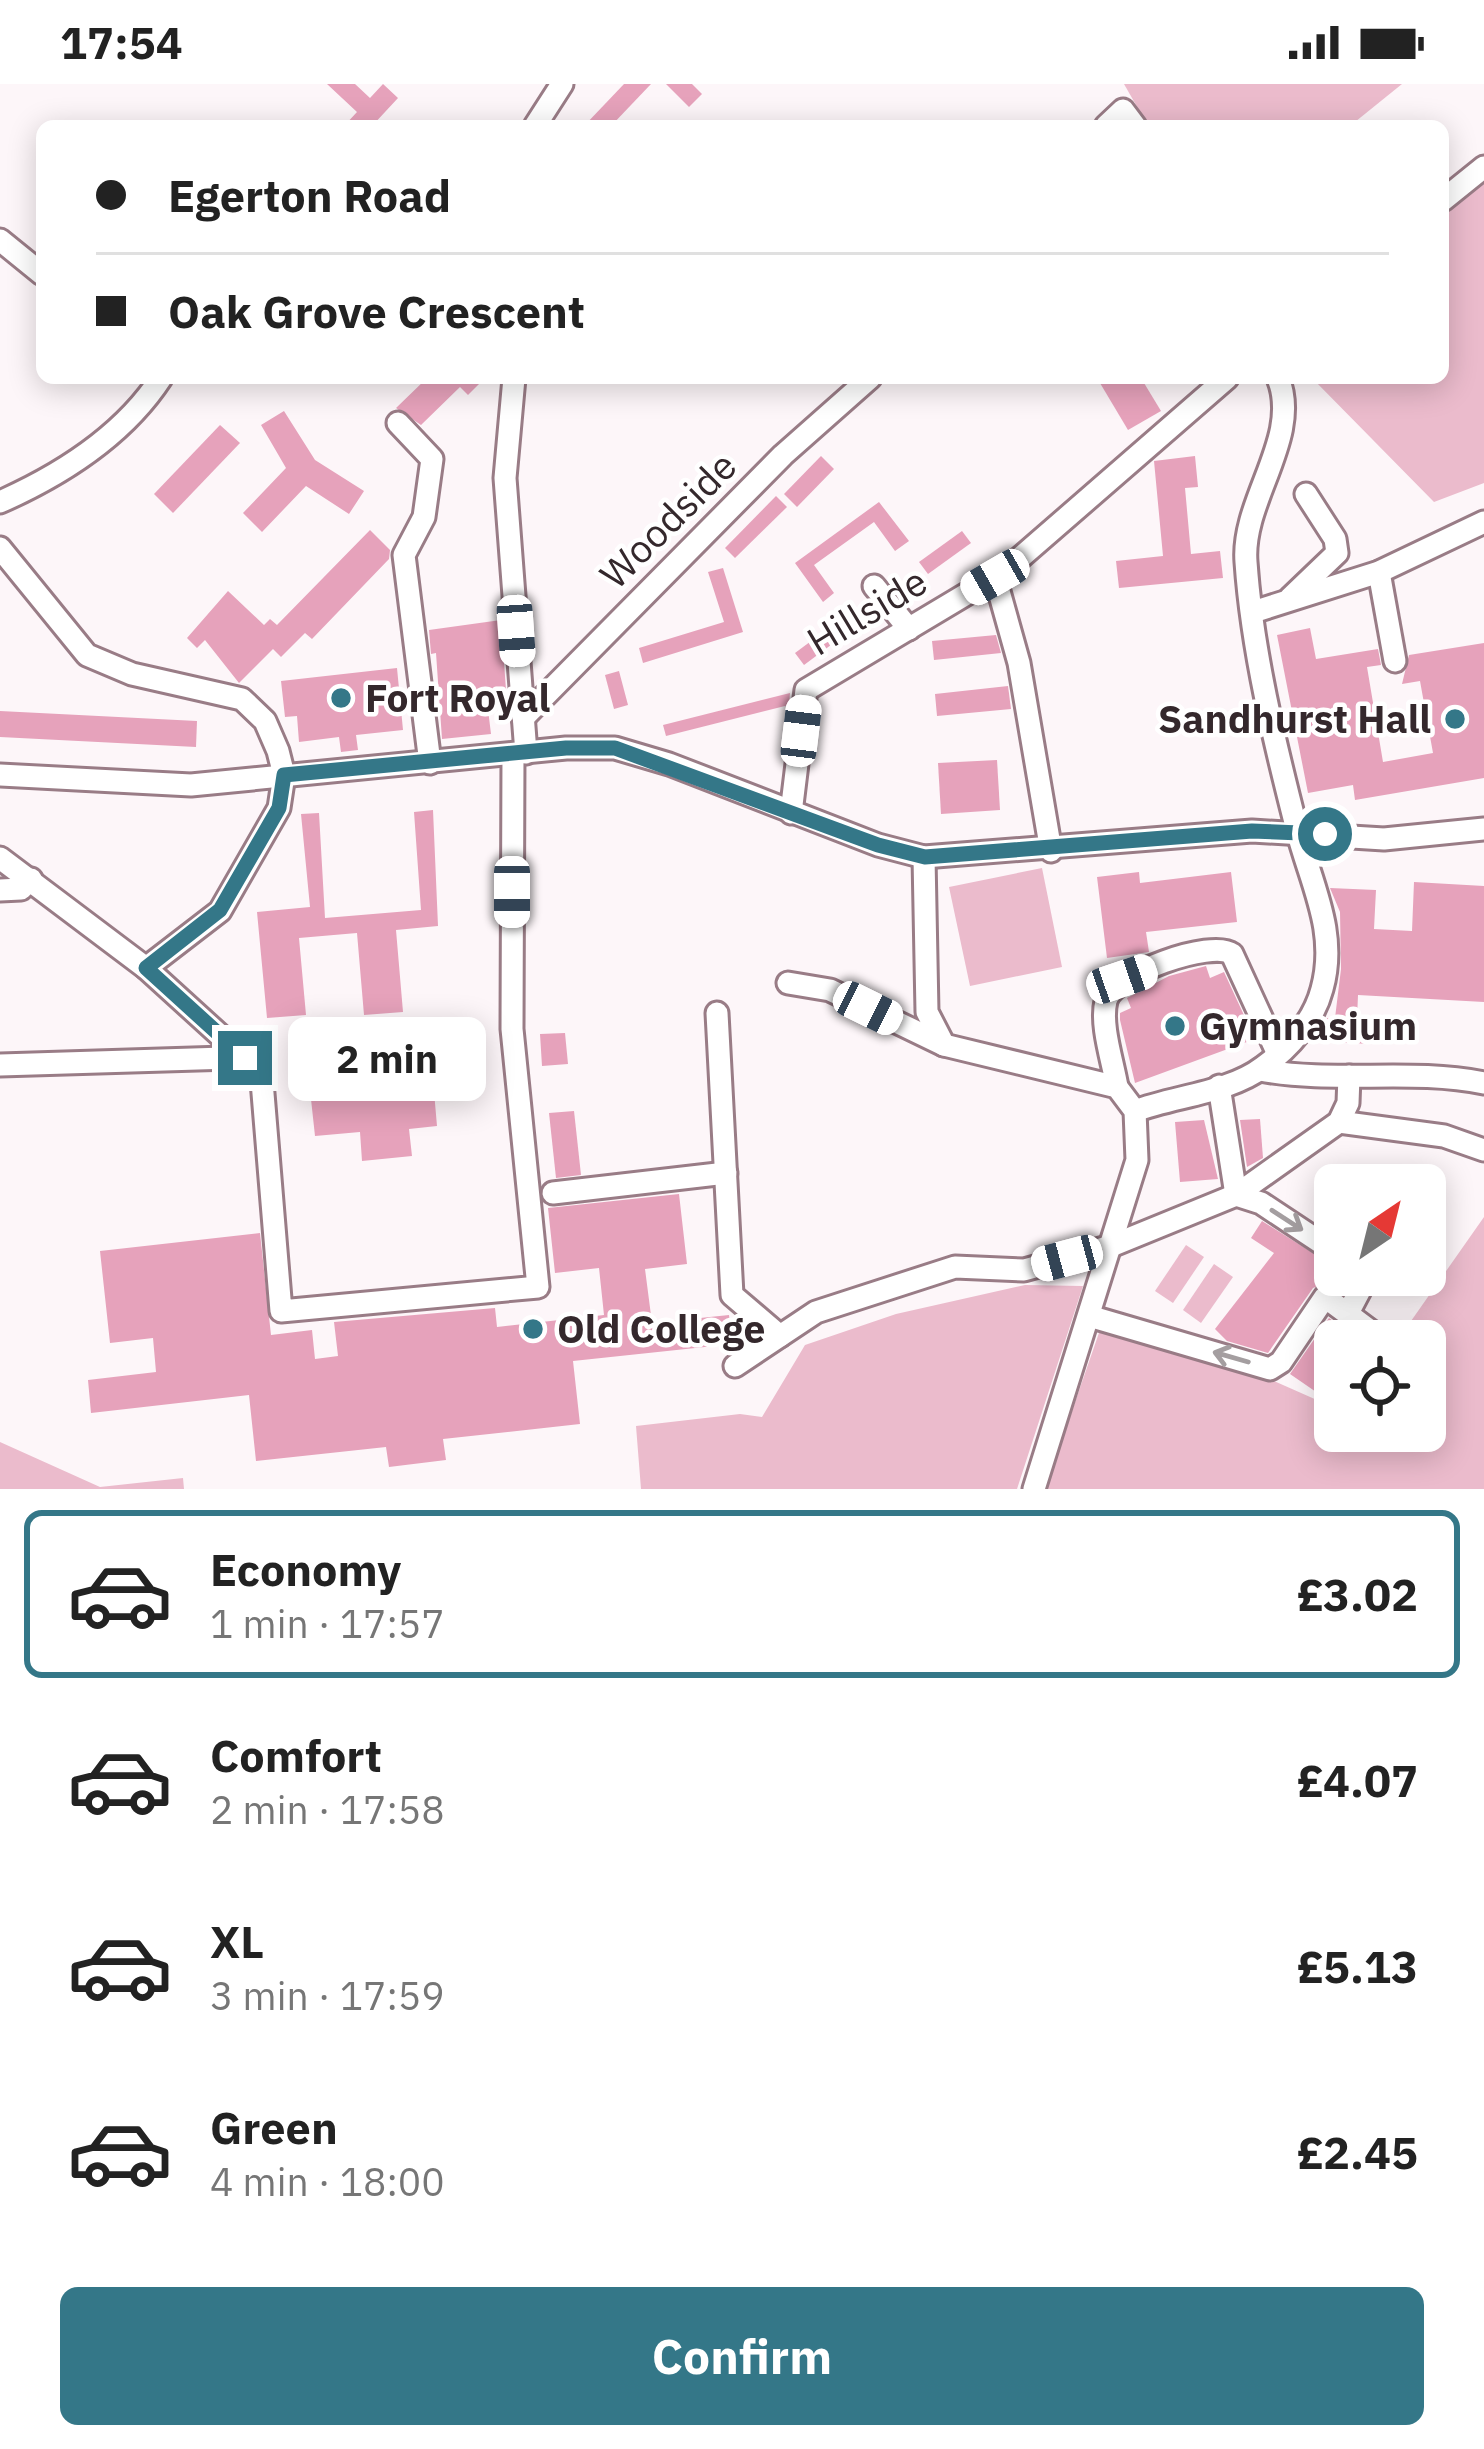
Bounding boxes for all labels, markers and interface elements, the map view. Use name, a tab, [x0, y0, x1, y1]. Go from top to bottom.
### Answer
text: 17:54	[60, 13, 183, 71]
text: Egerton Road	[168, 166, 451, 224]
text: Oak Grove Crescent	[168, 282, 585, 340]
street label: Woodside	[588, 440, 747, 599]
car	[955, 543, 1035, 611]
street label: Hillside	[797, 555, 936, 666]
car	[496, 594, 536, 668]
place label: Fort Royal	[365, 672, 550, 723]
marker: Fort Royal	[328, 685, 354, 711]
car	[779, 693, 823, 769]
place label: Sandhurst Hall	[1158, 693, 1431, 744]
marker: Sandhurst Hall	[1442, 706, 1468, 732]
route start	[1298, 807, 1352, 861]
car	[494, 856, 530, 928]
car	[1082, 950, 1162, 1008]
car	[828, 976, 908, 1040]
place label: Gymnasium	[1199, 1000, 1417, 1051]
marker: Gymnasium	[1162, 1013, 1188, 1039]
callout: 2 min	[287, 1016, 485, 1100]
route end	[218, 1031, 272, 1085]
text: 2 min	[336, 1033, 438, 1084]
north arrow	[1314, 1164, 1446, 1296]
map controls	[1314, 1164, 1446, 1452]
one-way arrow	[1269, 1208, 1303, 1233]
car	[1028, 1231, 1106, 1285]
place label: Old College	[557, 1303, 765, 1354]
marker: Old College	[520, 1316, 546, 1342]
button: locate	[1314, 1320, 1446, 1452]
one-way arrow	[1213, 1345, 1251, 1367]
icon: car	[66, 1540, 174, 1648]
text: Economy	[210, 1540, 401, 1598]
text: £3.02	[1297, 1565, 1418, 1623]
text: 1 min · 17:57	[210, 1598, 445, 1649]
icon: car	[66, 1726, 174, 1834]
text: Comfort	[210, 1726, 382, 1784]
text: £4.07	[1297, 1751, 1418, 1809]
text: 2 min · 17:58	[210, 1784, 445, 1835]
icon: car	[66, 1912, 174, 2020]
text: XL	[210, 1912, 264, 1970]
text: £5.13	[1297, 1937, 1418, 1995]
text: 3 min · 17:59	[210, 1970, 445, 2021]
icon: car	[66, 2098, 174, 2206]
text: Green	[210, 2098, 338, 2156]
text: £2.45	[1297, 2123, 1418, 2181]
text: 4 min · 18:00	[210, 2156, 445, 2207]
button: Confirm	[60, 2287, 1424, 2425]

